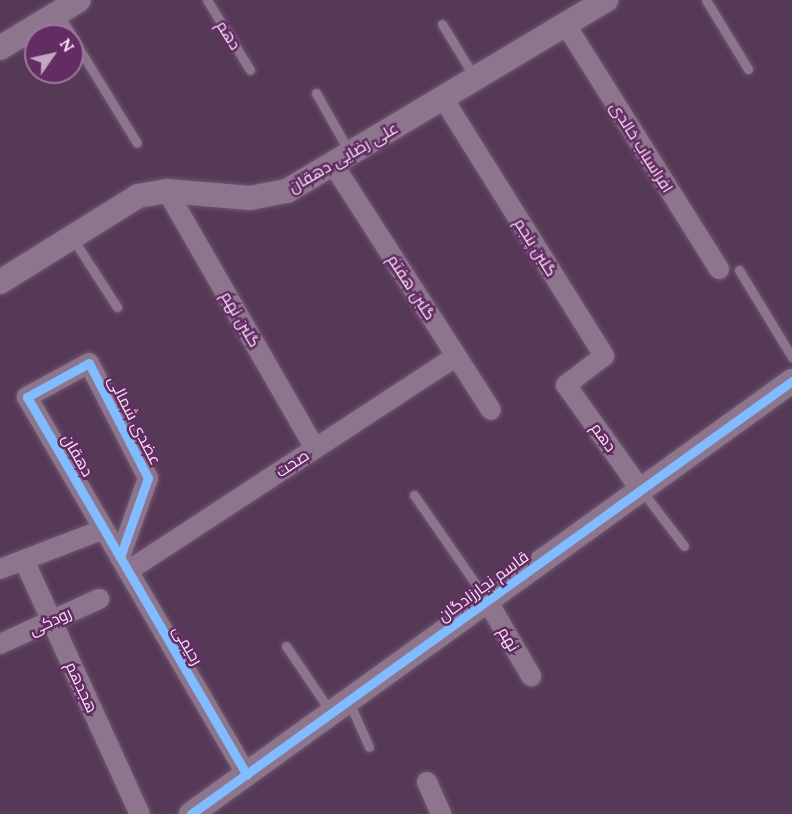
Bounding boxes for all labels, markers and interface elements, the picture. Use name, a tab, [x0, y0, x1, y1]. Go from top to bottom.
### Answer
street label: دهم	[213, 17, 245, 53]
north arrow	[24, 24, 84, 84]
text: N	[56, 34, 79, 56]
street label: افراسیاب خالدی	[606, 98, 678, 196]
street label: علی رضایی دهقان	[285, 118, 401, 196]
street label: گلبن پنجم	[511, 214, 561, 280]
street label: گلبن هفتم	[384, 251, 440, 323]
street label: گلبن نهم	[217, 288, 265, 350]
street label: عضدی شمالی	[104, 372, 166, 468]
street label: دهم	[587, 419, 621, 455]
street label: دهقان	[58, 430, 98, 480]
street label: صحت	[272, 445, 312, 481]
street label: قاسم نجارزادگان	[434, 547, 532, 625]
street label: رودکی	[26, 603, 74, 639]
street label: رحیمی	[169, 622, 207, 668]
street label: نهم	[494, 623, 524, 655]
street label: هجدهم	[62, 658, 102, 716]

